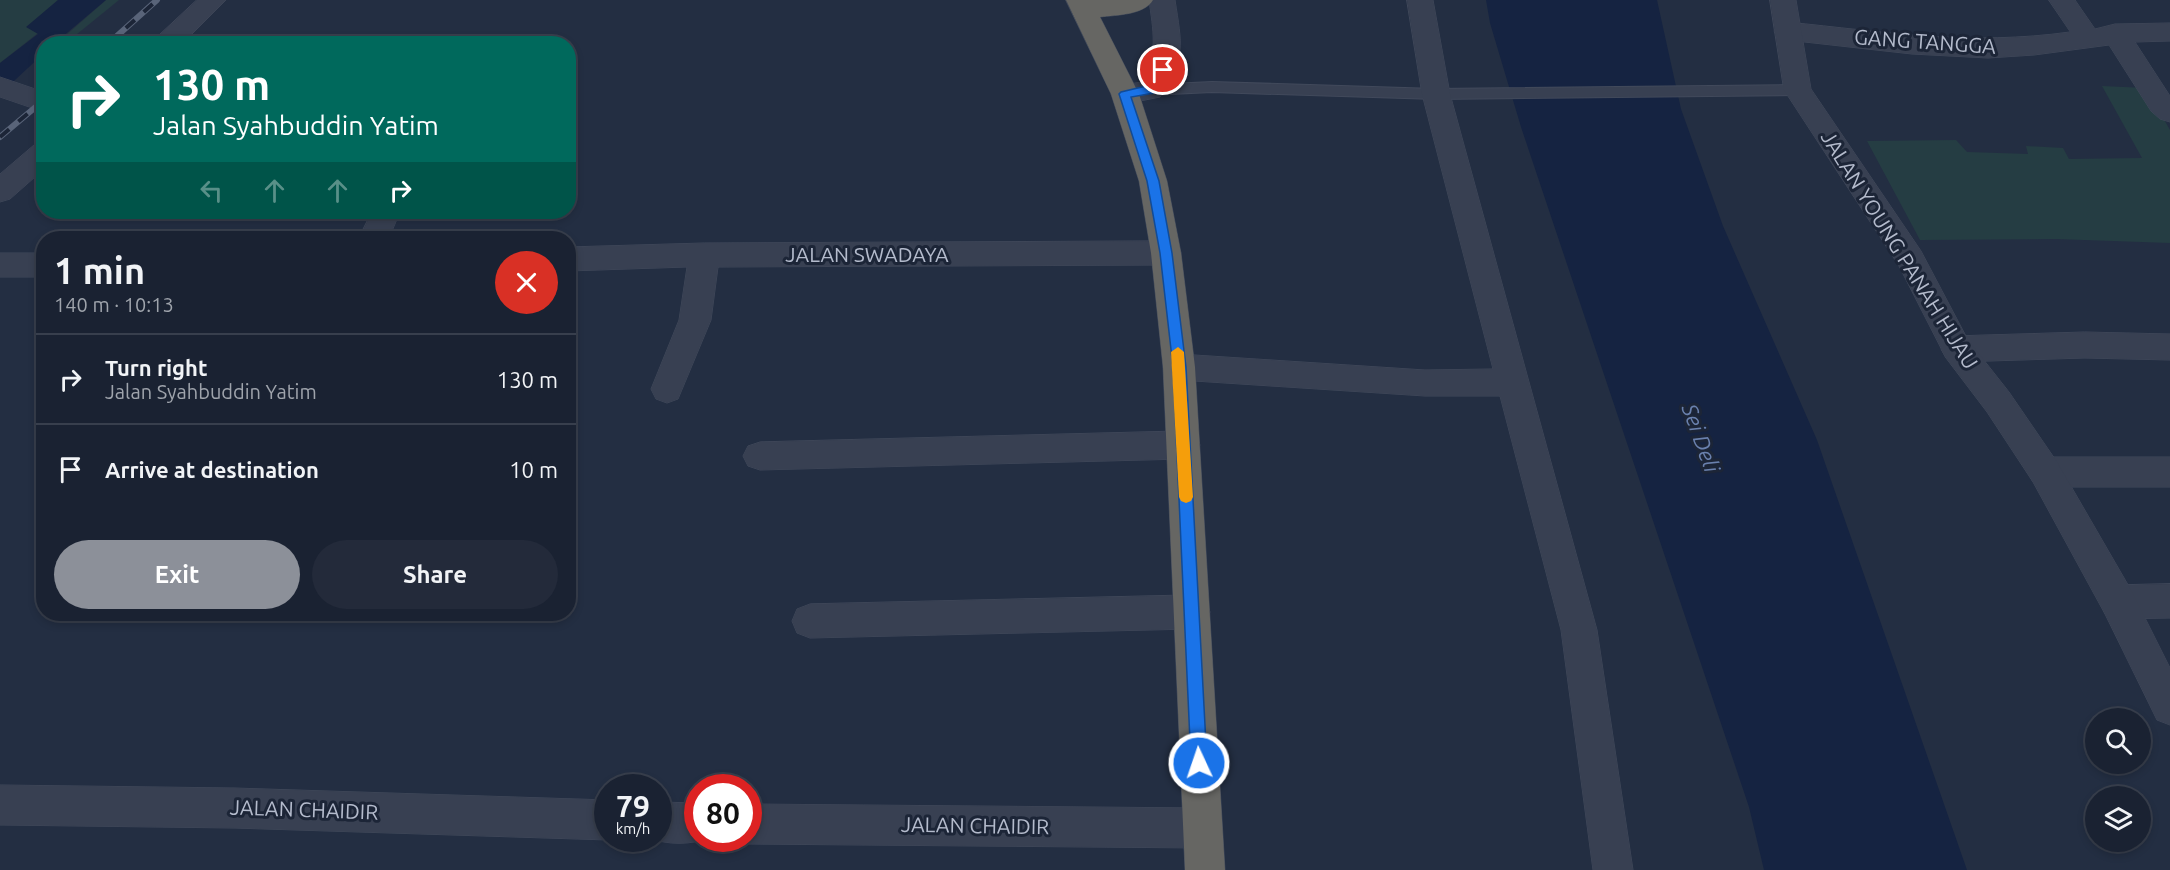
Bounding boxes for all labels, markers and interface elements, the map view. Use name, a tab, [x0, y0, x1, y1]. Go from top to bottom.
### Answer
street label: GANG TANGGA	[1853, 24, 1997, 58]
pin	[1137, 44, 1188, 95]
icon: arrive	[1146, 53, 1179, 86]
icon: right	[54, 60, 132, 138]
text: 130 m	[153, 61, 270, 108]
text: Jalan Syahbuddin Yatim	[153, 110, 439, 140]
street label: JALAN YOUNG PANAH HIJAU	[1816, 126, 1983, 373]
icon: left	[195, 174, 228, 207]
icon: ahead	[258, 174, 291, 207]
icon: ahead	[321, 174, 354, 207]
icon: right	[384, 174, 417, 207]
street label: JALAN SWADAYA	[785, 242, 949, 266]
text: 1 min	[54, 250, 145, 291]
button: close	[495, 251, 558, 314]
text: 140 m · 10:13	[54, 293, 174, 316]
text: Turn right	[105, 355, 207, 380]
icon: right	[54, 363, 87, 396]
text: 130 m	[497, 367, 558, 392]
text: Jalan Syahbuddin Yatim	[105, 380, 317, 403]
water label: Sei Deli	[1677, 399, 1726, 477]
icon: arrive	[54, 453, 87, 486]
text: Arrive at destination	[105, 457, 319, 482]
text: 10 m	[509, 457, 558, 482]
button: Exit	[54, 540, 300, 609]
button: Share	[312, 540, 558, 609]
map controls	[2085, 708, 2151, 852]
button: search	[2085, 708, 2151, 774]
position arrow	[1167, 731, 1231, 795]
speed limit sign: 80	[684, 774, 762, 852]
button: layers	[2085, 786, 2151, 852]
text: 79	[616, 789, 650, 823]
street label: JALAN CHAIDIR	[229, 794, 379, 824]
street label: JALAN CHAIDIR	[901, 812, 1049, 838]
text: km/h	[616, 820, 650, 837]

